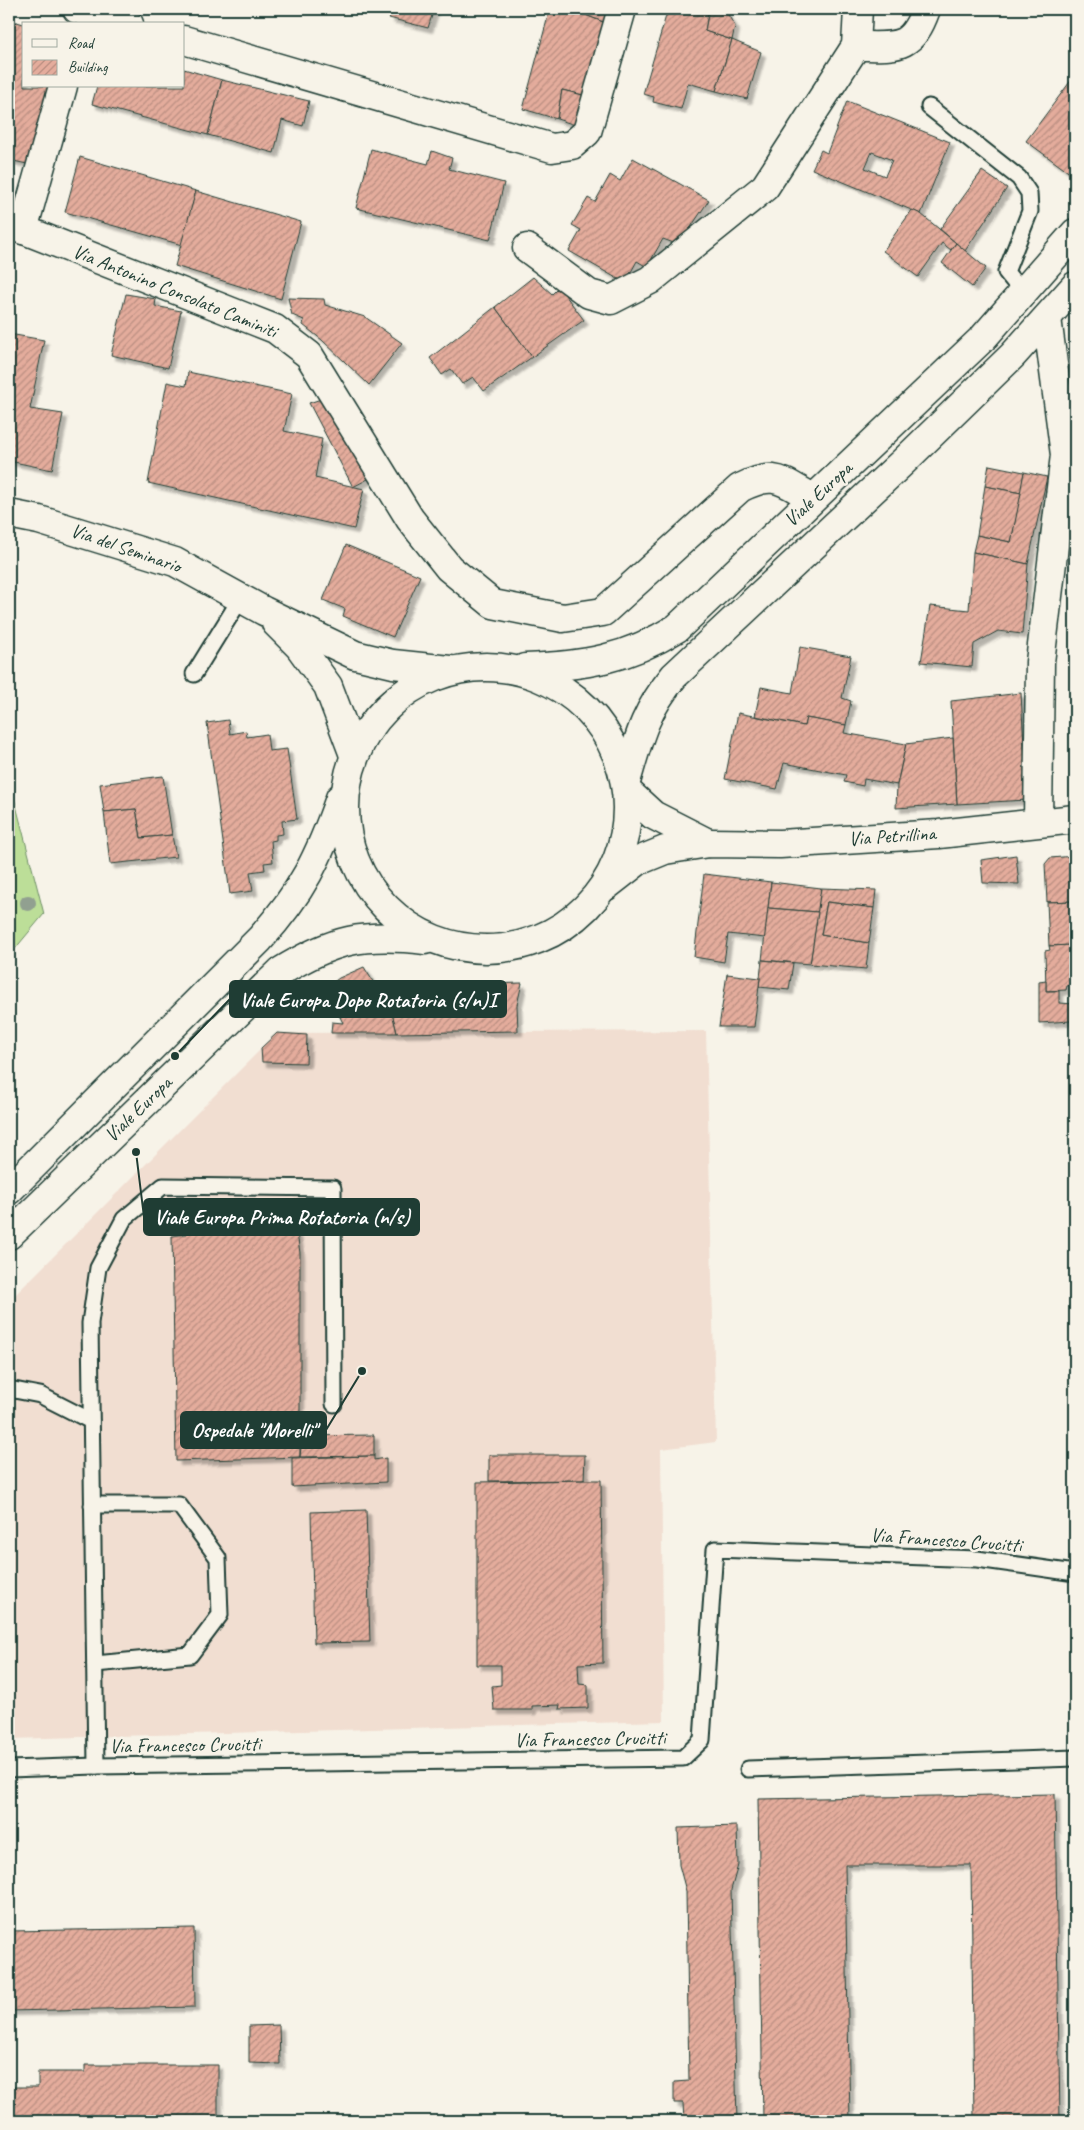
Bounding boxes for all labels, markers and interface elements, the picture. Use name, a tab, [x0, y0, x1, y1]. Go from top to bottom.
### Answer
legend	[22, 22, 185, 88]
text: Road	[68, 34, 95, 53]
text: Building	[68, 58, 108, 77]
street label: Via Antonino Consolato Caminiti	[69, 239, 283, 344]
street label: Viale Europa	[779, 455, 859, 532]
street label: Via del Seminario	[68, 517, 186, 579]
street label: Via Petrillina	[848, 820, 938, 852]
callout: Viale Europa Dopo Rotatoria (s/n)I	[230, 981, 506, 1017]
text: Viale Europa Dopo Rotatoria (s/n)I	[240, 987, 501, 1013]
street label: Viale Europa	[99, 1069, 178, 1147]
callout: Viale Europa Prima Rotatoria (n/s)	[144, 1199, 419, 1235]
text: Viale Europa Prima Rotatoria (n/s)	[154, 1204, 412, 1230]
callout: Ospedale "Morelli"	[181, 1412, 326, 1448]
text: Ospedale "Morelli"	[191, 1417, 322, 1443]
street label: Via Francesco Crucitti	[870, 1522, 1025, 1558]
street label: Via Francesco Crucitti	[514, 1725, 668, 1753]
street label: Via Francesco Crucitti	[109, 1731, 263, 1759]

